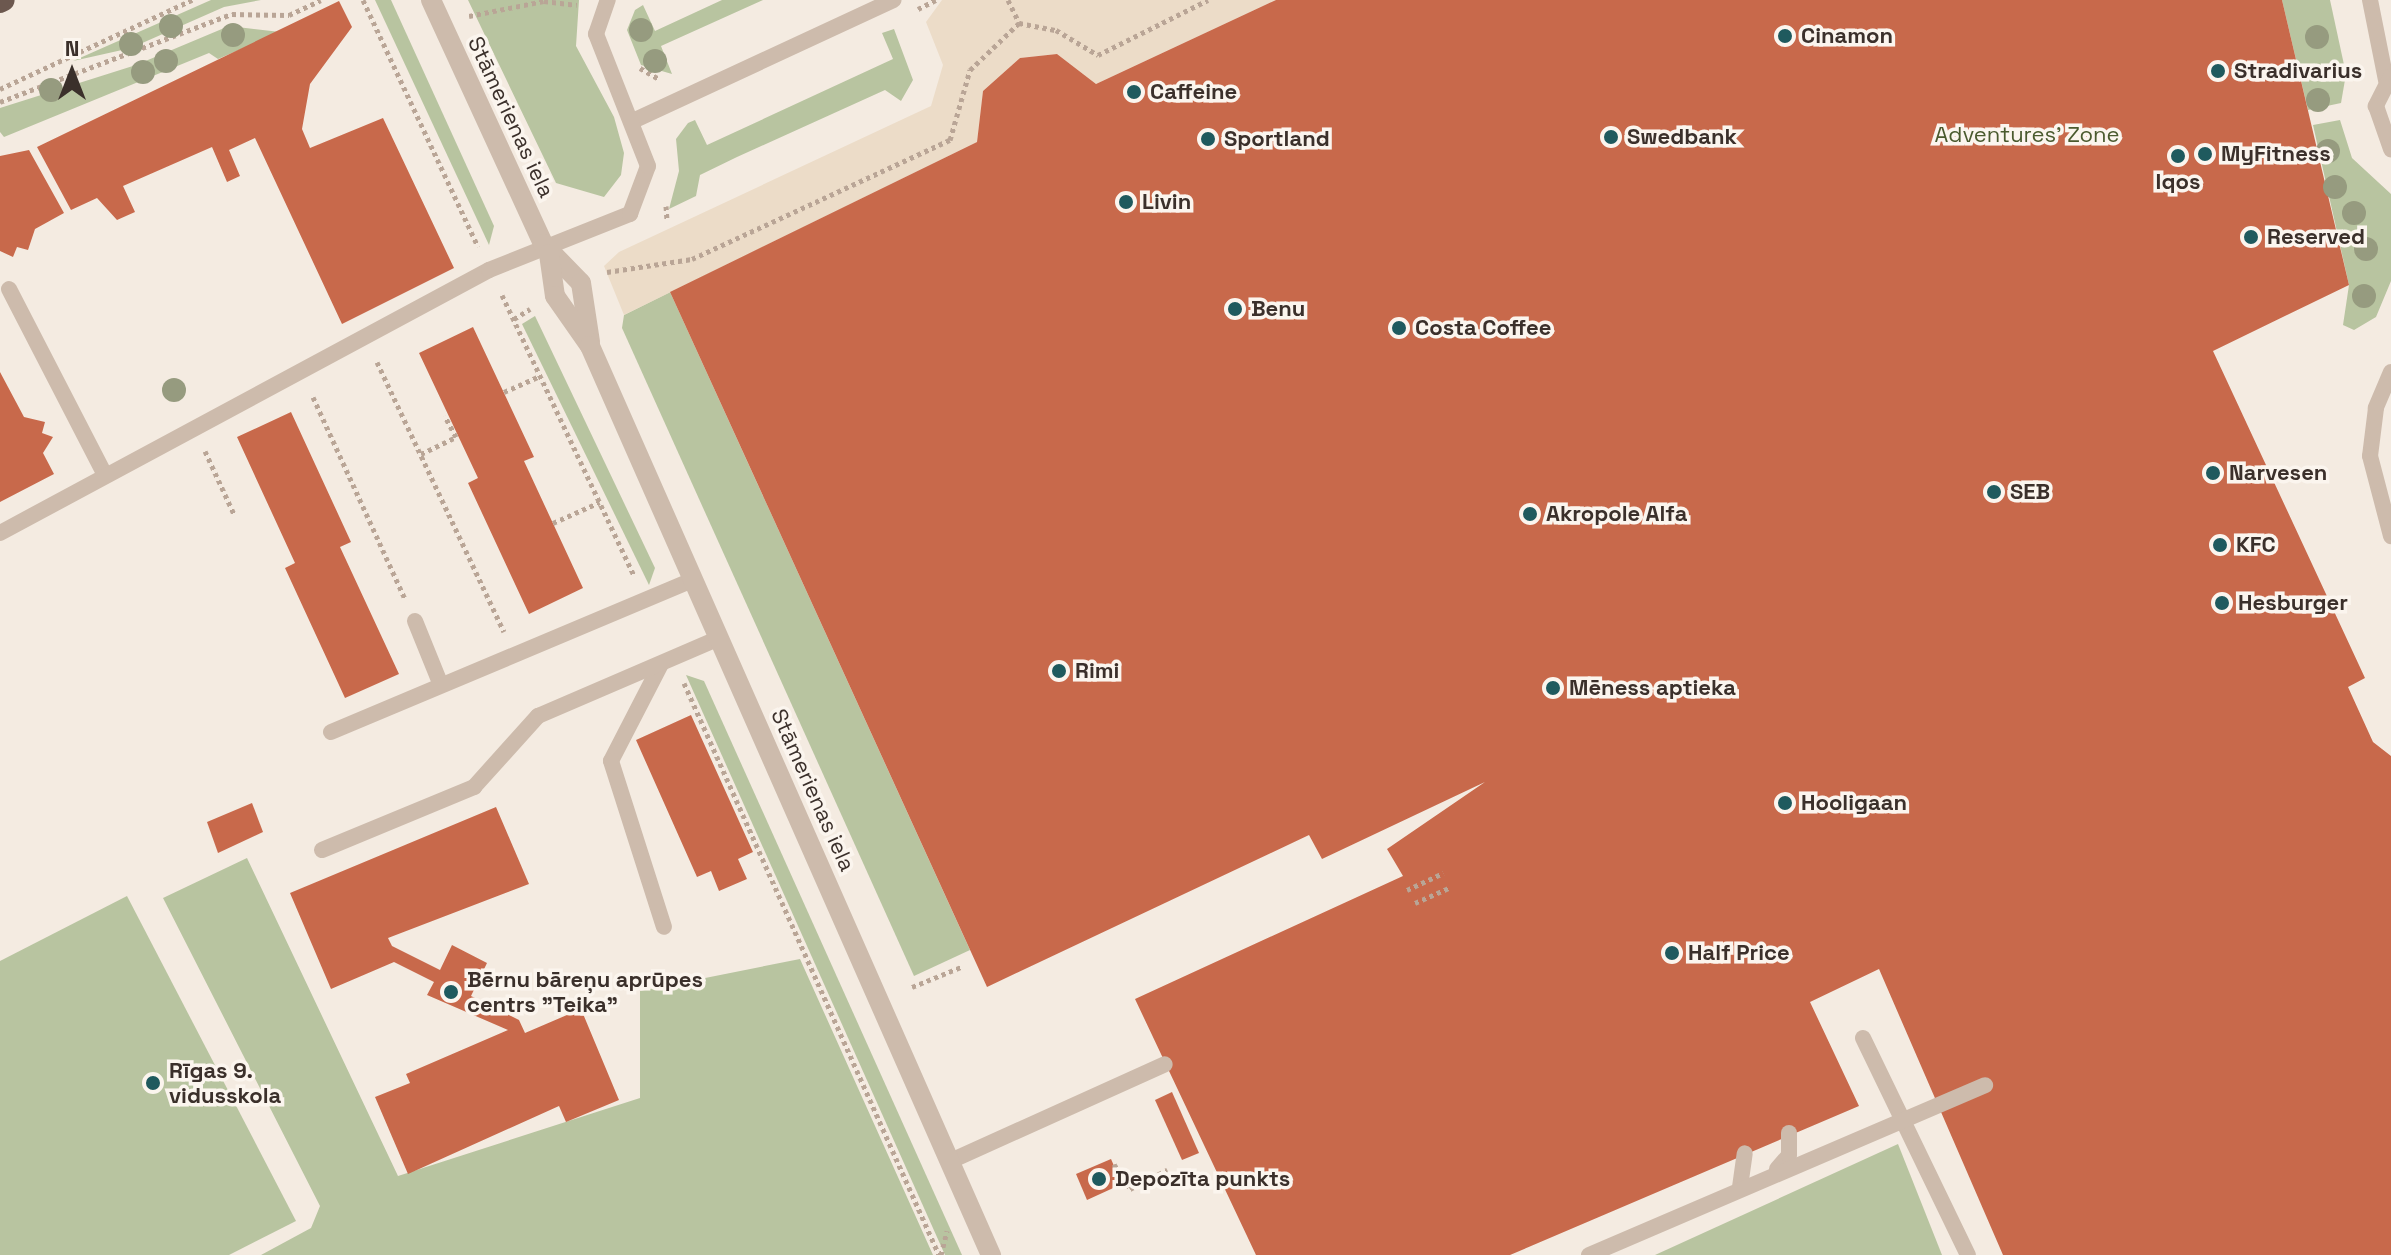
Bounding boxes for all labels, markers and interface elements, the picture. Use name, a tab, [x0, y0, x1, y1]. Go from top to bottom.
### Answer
place label: Cinamon	[1801, 23, 1893, 49]
marker: Cinamon	[1776, 27, 1794, 45]
north arrow	[32, 32, 112, 112]
street label: Stāmerienas iela	[462, 32, 560, 202]
text: N	[65, 34, 79, 62]
place label: Stradivarius	[2234, 58, 2362, 84]
marker: Stradivarius	[2209, 62, 2227, 80]
place label: Caffeine	[1150, 79, 1237, 105]
marker: Caffeine	[1125, 83, 1143, 101]
park label: Adventures' Zone	[1934, 122, 2120, 148]
place label: Swedbank	[1627, 124, 1737, 150]
place label: Sportland	[1224, 126, 1330, 152]
marker: Swedbank	[1602, 128, 1620, 146]
marker: Sportland	[1199, 130, 1217, 148]
place label: MyFitness	[2221, 141, 2331, 167]
marker: MyFitness	[2196, 145, 2214, 163]
marker: Iqos	[2169, 147, 2187, 165]
place label: Iqos	[2156, 169, 2200, 195]
place label: Livin	[1142, 189, 1191, 215]
marker: Livin	[1117, 193, 1135, 211]
place label: Reserved	[2267, 224, 2365, 250]
marker: Reserved	[2242, 228, 2260, 246]
place label: Benu	[1251, 296, 1305, 322]
marker: Benu	[1226, 300, 1244, 318]
place label: Costa Coffee	[1415, 315, 1551, 341]
marker: Costa Coffee	[1390, 319, 1408, 337]
place label: Narvesen	[2229, 460, 2327, 486]
marker: Narvesen	[2204, 464, 2222, 482]
place label: SEB	[2010, 479, 2050, 505]
marker: SEB	[1985, 483, 2003, 501]
place label: Akropole Alfa	[1546, 501, 1688, 527]
marker: Akropole Alfa	[1521, 505, 1539, 523]
place label: KFC	[2236, 532, 2276, 558]
marker: KFC	[2211, 536, 2229, 554]
place label: Hesburger	[2238, 590, 2348, 616]
marker: Hesburger	[2213, 594, 2231, 612]
place label: Rimi	[1075, 658, 1119, 684]
marker: Rimi	[1050, 662, 1068, 680]
place label: Mēness aptieka	[1569, 675, 1736, 701]
marker: Mēness aptieka	[1544, 679, 1562, 697]
street label: Stāmerienas iela	[765, 705, 861, 875]
place label: Hooligaan	[1801, 790, 1907, 816]
marker: Hooligaan	[1776, 794, 1794, 812]
place label: Half Price	[1688, 940, 1790, 966]
marker: Half Price	[1663, 944, 1681, 962]
place label: Bērnu bāreņu aprūpes centrs "Teika"	[467, 966, 703, 1018]
marker: Bērnu bāreņu aprūpes centrs "Teika"	[442, 983, 460, 1001]
place label: Rīgas 9. vidusskola	[169, 1057, 281, 1108]
marker: Rīgas 9. vidusskola	[144, 1074, 162, 1092]
place label: Depozīta punkts	[1115, 1166, 1290, 1192]
marker: Depozīta punkts	[1090, 1170, 1108, 1188]

